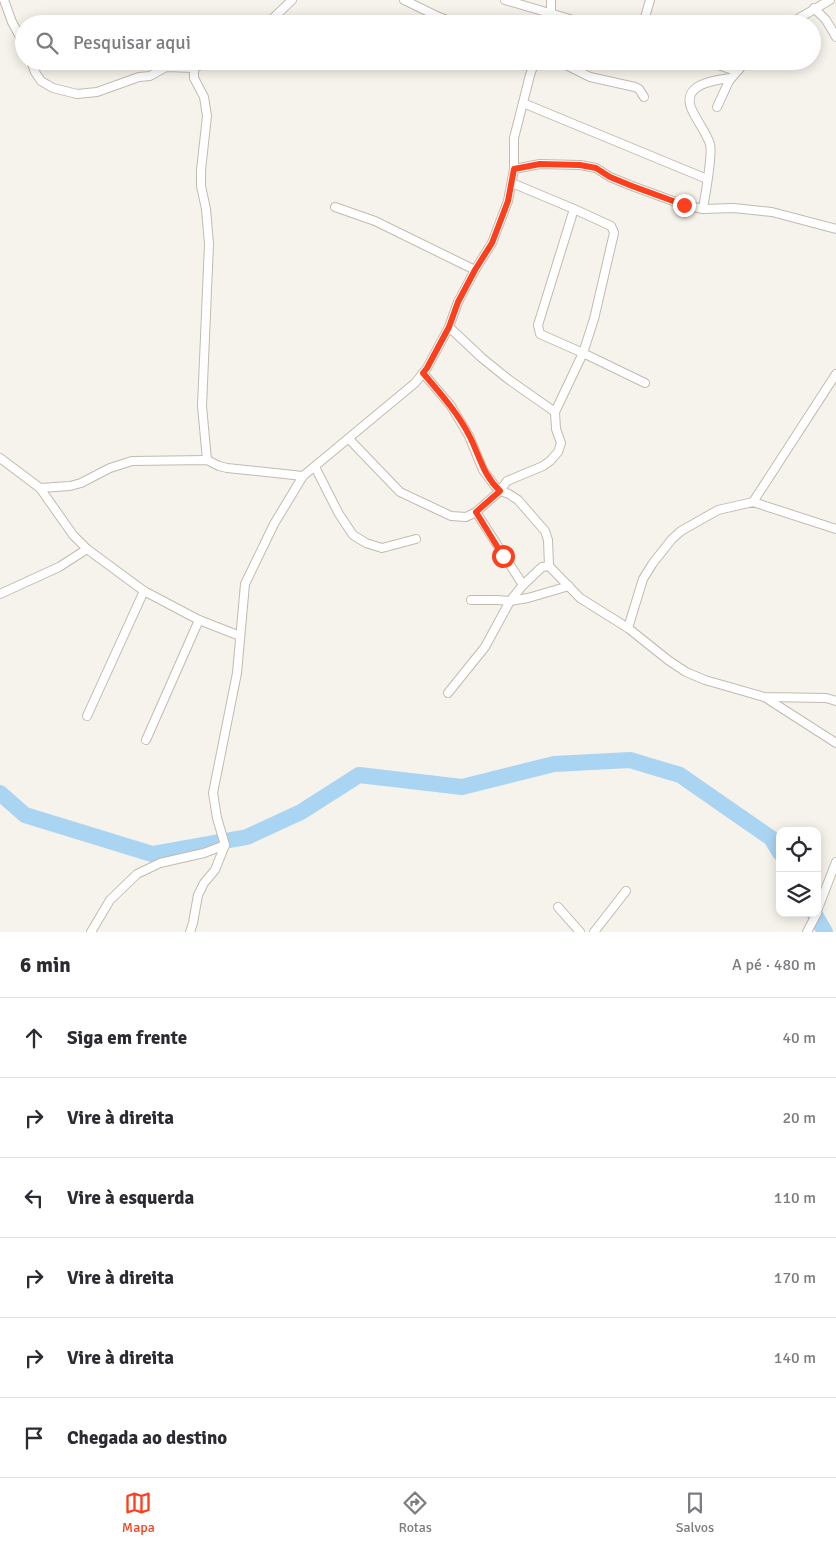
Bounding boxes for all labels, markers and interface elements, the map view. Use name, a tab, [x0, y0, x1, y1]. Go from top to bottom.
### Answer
search box	[15, 15, 821, 70]
icon: search	[33, 29, 61, 57]
text: Pesquisar aqui	[73, 31, 191, 55]
route end	[673, 194, 696, 217]
route start	[492, 545, 515, 568]
map controls	[776, 827, 821, 917]
button: locate	[776, 827, 821, 872]
button: layers	[776, 872, 821, 917]
text: 6 min	[20, 952, 71, 978]
text: A pé · 480 m	[732, 955, 816, 975]
icon: ahead	[20, 1024, 48, 1052]
text: Siga em frente	[67, 1026, 187, 1050]
text: 40 m	[782, 1028, 816, 1048]
icon: right	[20, 1104, 48, 1132]
text: Vire à direita	[67, 1106, 174, 1130]
text: 20 m	[782, 1108, 816, 1128]
icon: left	[20, 1184, 48, 1212]
text: Vire à esquerda	[67, 1186, 194, 1210]
text: 110 m	[774, 1188, 816, 1208]
icon: right	[20, 1264, 48, 1292]
text: Vire à direita	[67, 1266, 174, 1290]
text: 170 m	[774, 1268, 816, 1288]
icon: right	[20, 1344, 48, 1372]
text: Vire à direita	[67, 1346, 174, 1370]
text: 140 m	[774, 1348, 816, 1368]
icon: arrive	[20, 1424, 48, 1452]
text: Chegada ao destino	[67, 1426, 227, 1450]
tab: Mapa	[122, 1489, 155, 1536]
tab: Rotas	[398, 1489, 432, 1536]
tab: Salvos	[676, 1489, 714, 1536]

